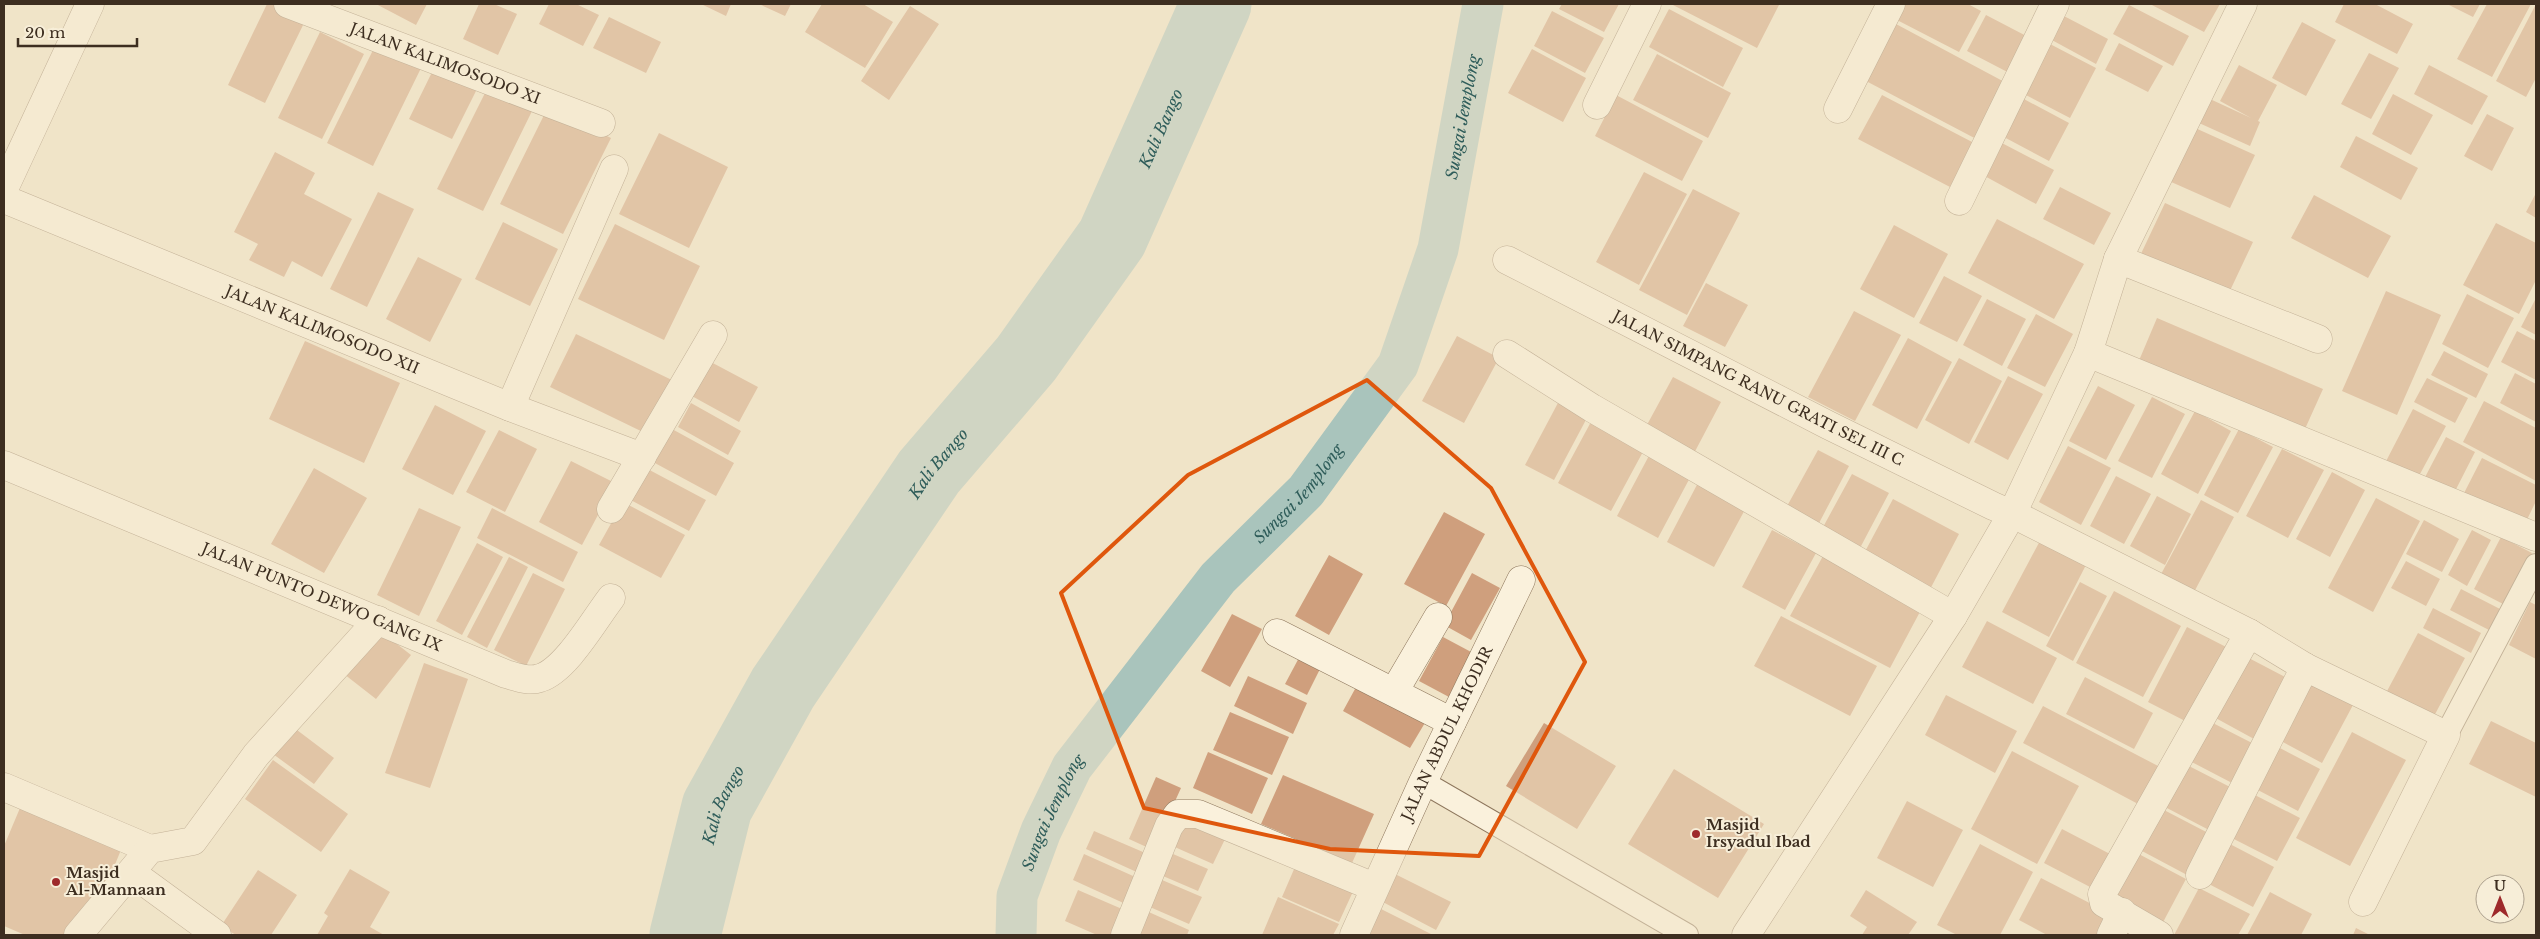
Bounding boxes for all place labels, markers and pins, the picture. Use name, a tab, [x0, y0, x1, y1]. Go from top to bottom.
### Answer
place label: Masjid Irsyadul Ibad	[1706, 815, 1811, 851]
marker: Masjid Irsyadul Ibad	[1690, 828, 1702, 840]
place label: Masjid Al-Mannaan	[65, 863, 166, 899]
marker: Masjid Al-Mannaan	[50, 876, 62, 888]

